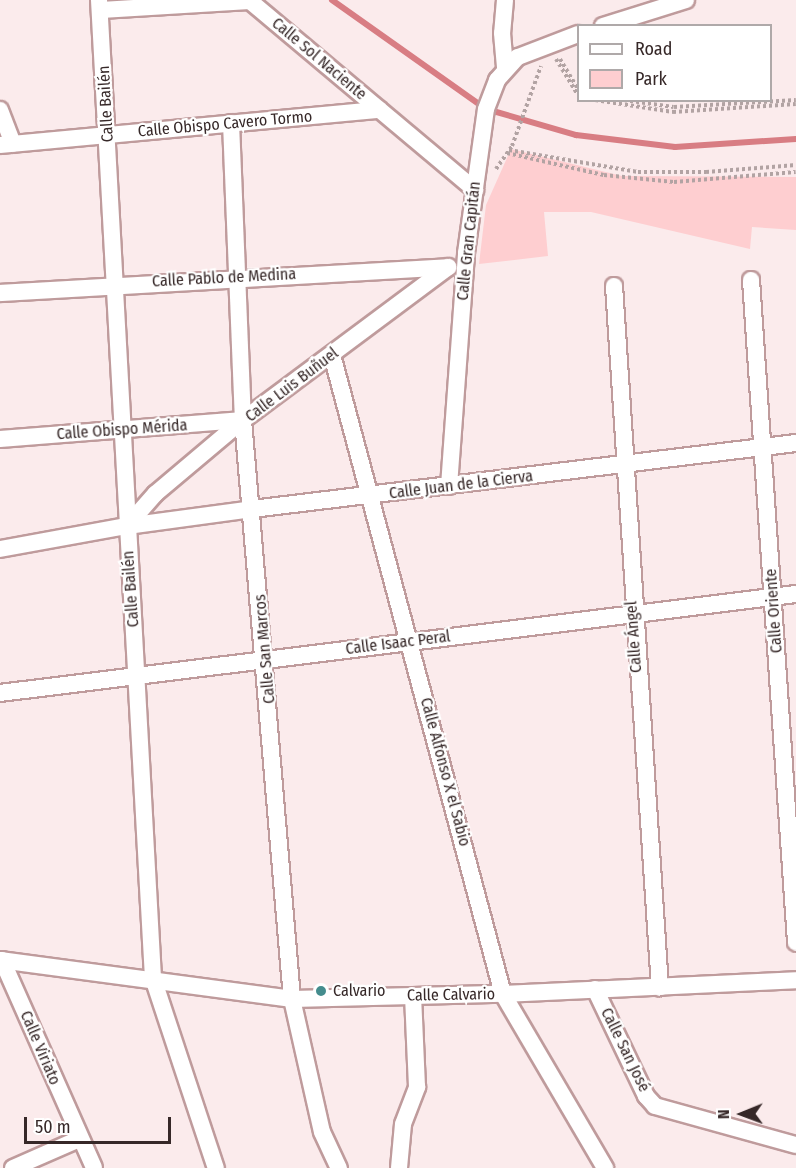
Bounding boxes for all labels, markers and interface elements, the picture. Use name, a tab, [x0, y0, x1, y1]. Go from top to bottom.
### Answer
street label: Calle Sol Naciente	[268, 14, 370, 104]
legend	[577, 24, 772, 102]
text: Road	[635, 38, 672, 60]
street label: Calle Bailén	[94, 65, 118, 143]
text: Park	[635, 68, 667, 90]
street label: Calle Obispo Cavero Tormo	[137, 107, 313, 141]
street label: Calle Gran Capitán	[453, 180, 485, 302]
street label: Calle Pablo de Medina	[151, 265, 297, 291]
street label: Calle Luis Buñuel	[242, 344, 342, 426]
street label: Calle Obispo Mérida	[56, 416, 188, 444]
street label: Calle Juan de la Cierva	[388, 467, 534, 503]
street label: Calle Bailén	[119, 550, 143, 628]
street label: Calle Oriente	[761, 568, 787, 654]
street label: Calle San Marcos	[251, 593, 279, 705]
street label: Calle Ángel	[622, 600, 646, 674]
street label: Calle Isaac Peral	[344, 627, 452, 659]
street label: Calle Alfonso X el Sabio	[416, 696, 474, 848]
place label: Calvario	[333, 981, 385, 1001]
marker: Calvario	[314, 984, 328, 998]
street label: Calle Calvario	[407, 985, 495, 1005]
street label: Calle San José	[596, 1005, 654, 1095]
street label: Calle Viriato	[16, 1008, 64, 1088]
north arrow	[712, 1084, 772, 1144]
scale bar	[27, 1105, 174, 1143]
text: N	[714, 1109, 733, 1119]
text: 50 m	[35, 1116, 71, 1138]

